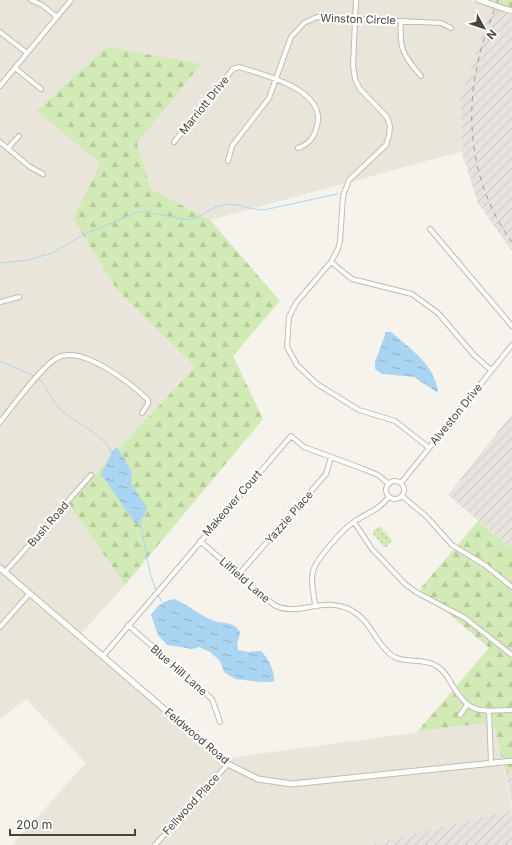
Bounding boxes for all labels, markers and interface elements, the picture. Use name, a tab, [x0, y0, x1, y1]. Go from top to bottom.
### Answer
north arrow	[464, 8, 504, 48]
street label: Winston Circle	[320, 11, 396, 27]
text: N	[484, 27, 500, 42]
street label: Marriott Drive	[176, 73, 232, 137]
street label: Alveston Drive	[427, 380, 485, 448]
street label: Makeover Court	[199, 467, 265, 539]
street label: Yazzie Place	[262, 488, 316, 546]
street label: Bush Road	[24, 498, 72, 550]
street label: Lilfield Lane	[217, 554, 273, 606]
street label: Blue Hill Lane	[148, 642, 210, 698]
street label: Feldwood Road	[162, 705, 232, 767]
street label: Fellwood Place	[160, 770, 222, 838]
scale bar	[10, 811, 135, 837]
text: 200 m	[16, 817, 52, 832]

